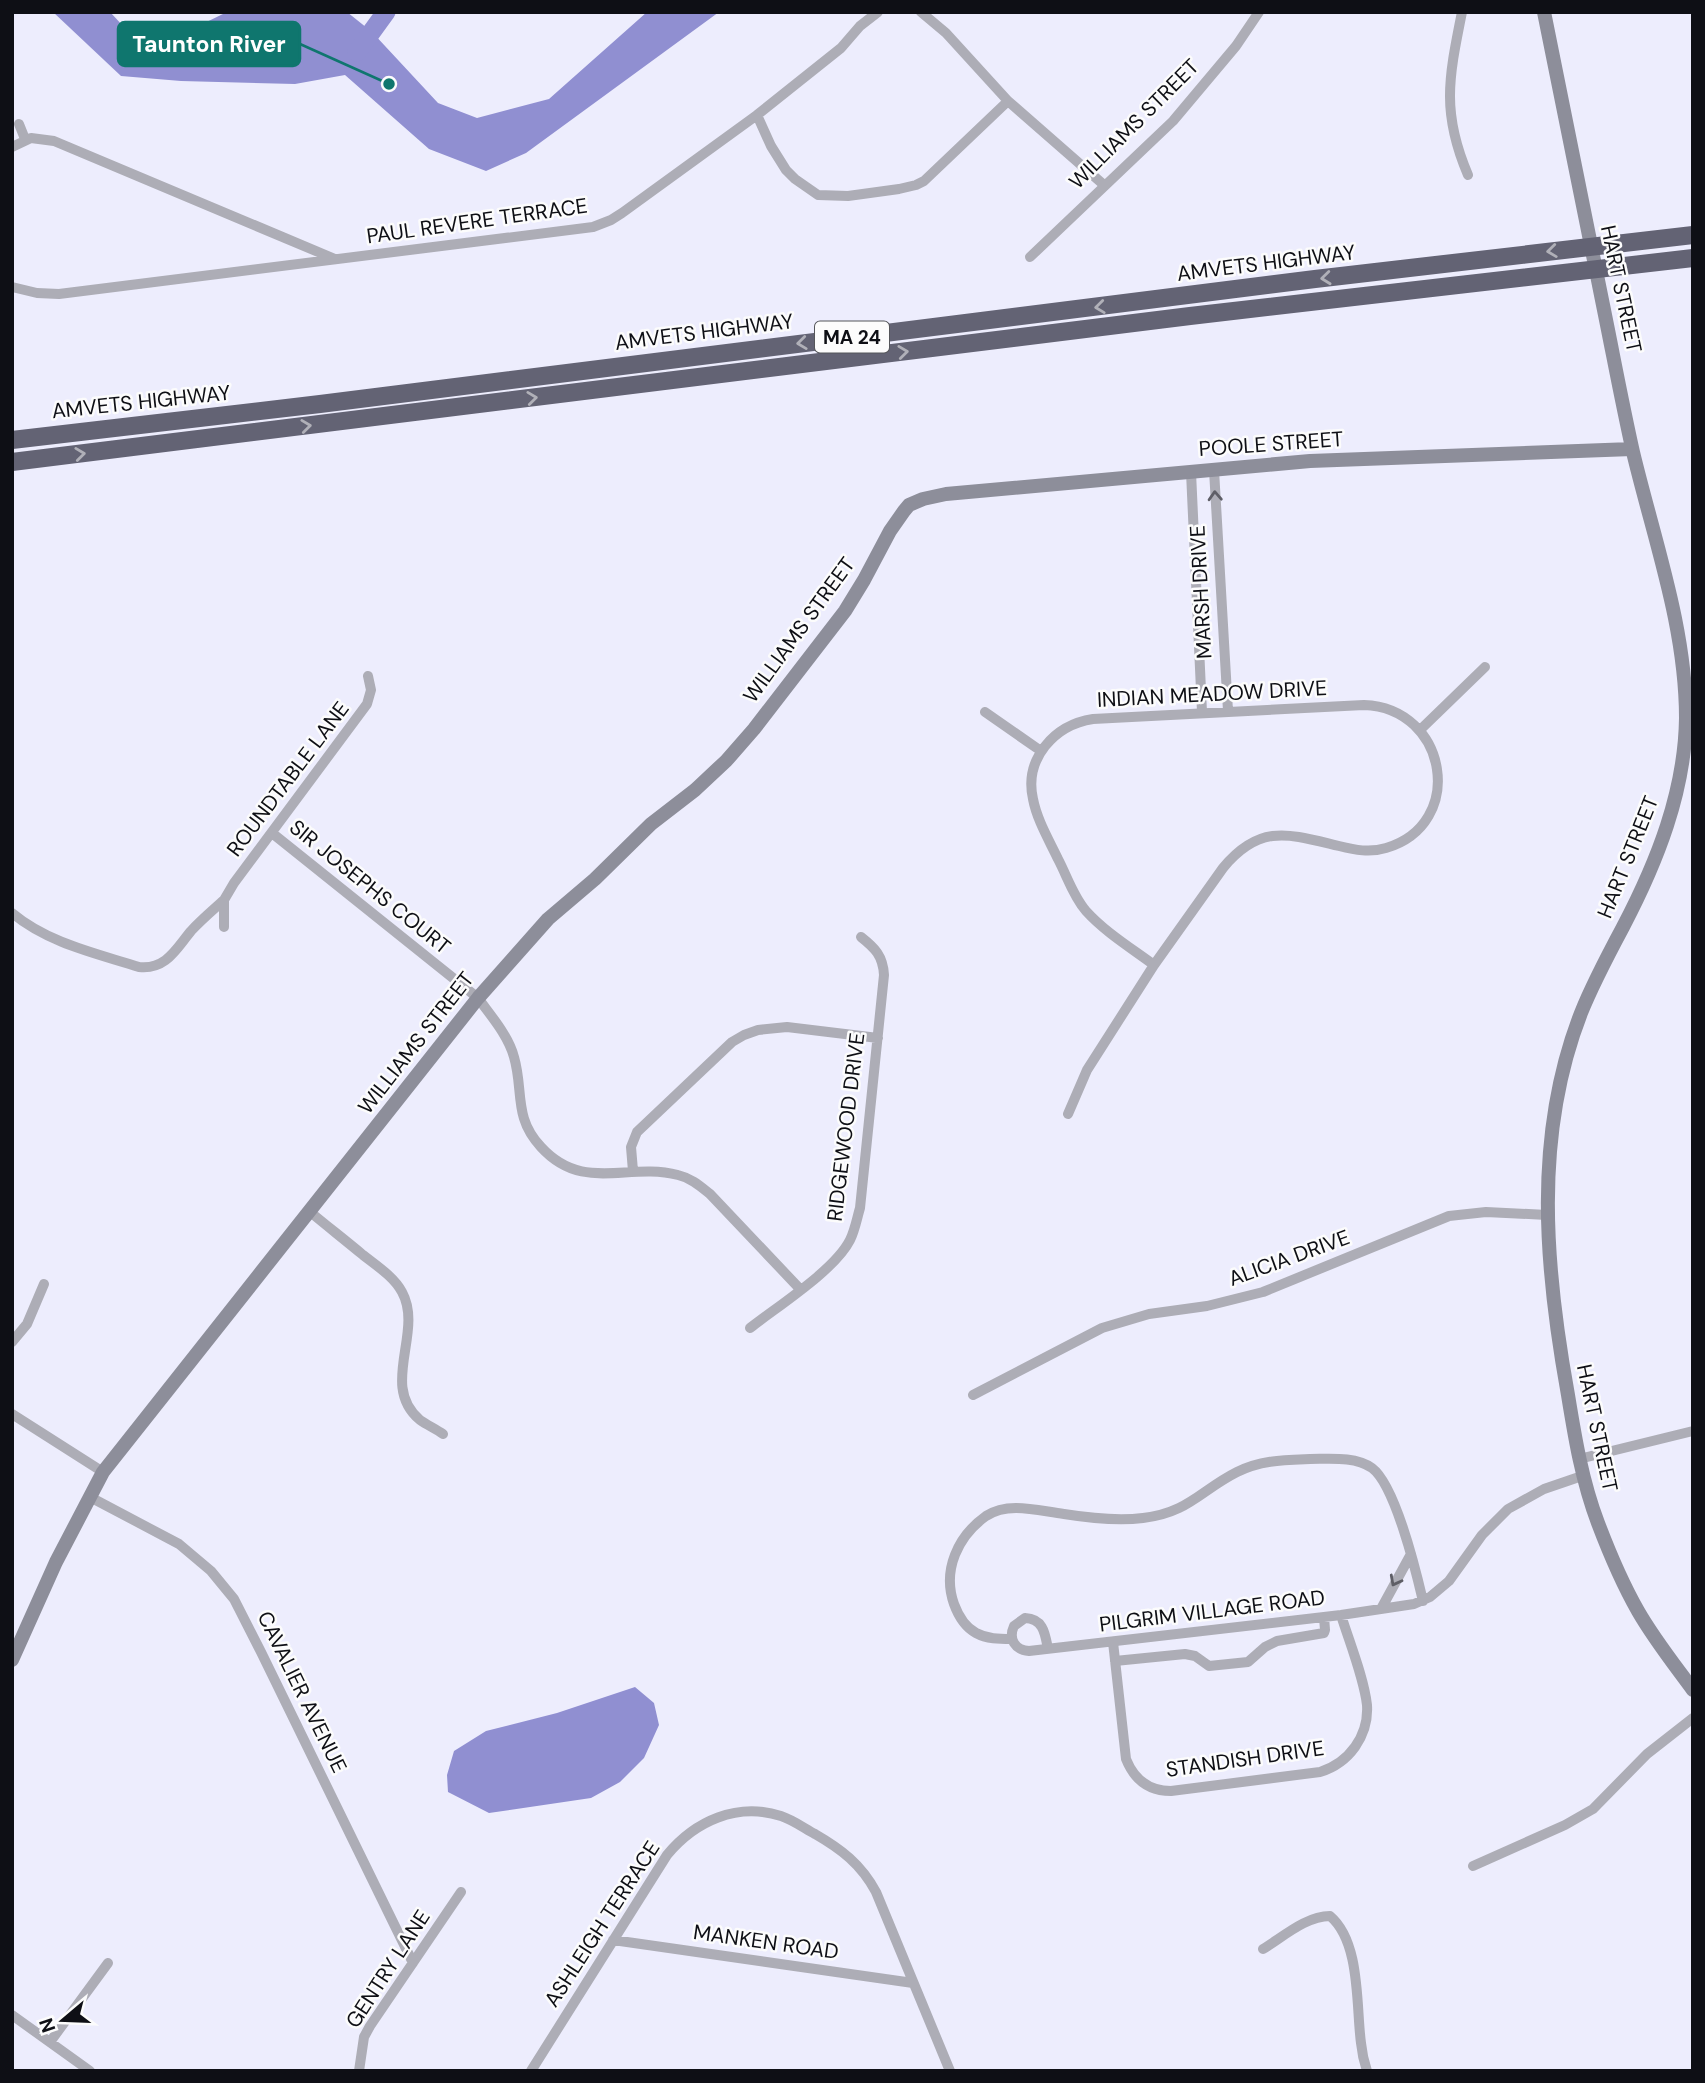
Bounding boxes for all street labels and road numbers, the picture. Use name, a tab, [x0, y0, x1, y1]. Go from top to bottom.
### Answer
street label: WILLIAMS STREET	[1063, 53, 1205, 195]
street label: PAUL REVERE TERRACE	[365, 192, 589, 250]
street label: HART STREET	[1594, 223, 1648, 356]
street label: AMVETS HIGHWAY	[1175, 238, 1357, 288]
street label: AMVETS HIGHWAY	[613, 307, 795, 357]
road number: MA 24	[815, 322, 889, 352]
street label: AMVETS HIGHWAY	[50, 379, 232, 425]
street label: POOLE STREET	[1198, 425, 1344, 463]
street label: MARSH DRIVE	[1184, 524, 1218, 660]
street label: WILLIAMS STREET	[737, 552, 861, 708]
street label: INDIAN MEADOW DRIVE	[1096, 674, 1328, 714]
street label: ROUNDTABLE LANE	[220, 696, 356, 862]
street label: HART STREET	[1591, 791, 1665, 922]
street label: SIR JOSEPHS COURT	[284, 813, 457, 961]
street label: WILLIAMS STREET	[352, 966, 480, 1120]
street label: RIDGEWOOD DRIVE	[821, 1031, 871, 1223]
street label: ALICIA DRIVE	[1224, 1223, 1354, 1293]
street label: HART STREET	[1570, 1362, 1624, 1495]
street label: PILGRIM VILLAGE ROAD	[1098, 1583, 1326, 1639]
street label: CAVALIER AVENUE	[251, 1607, 353, 1777]
street label: STANDISH DRIVE	[1164, 1734, 1326, 1784]
street label: ASHLEIGH TERRACE	[538, 1836, 666, 2012]
street label: GENTRY LANE	[339, 1905, 437, 2033]
street label: MANKEN ROAD	[692, 1918, 840, 1966]

